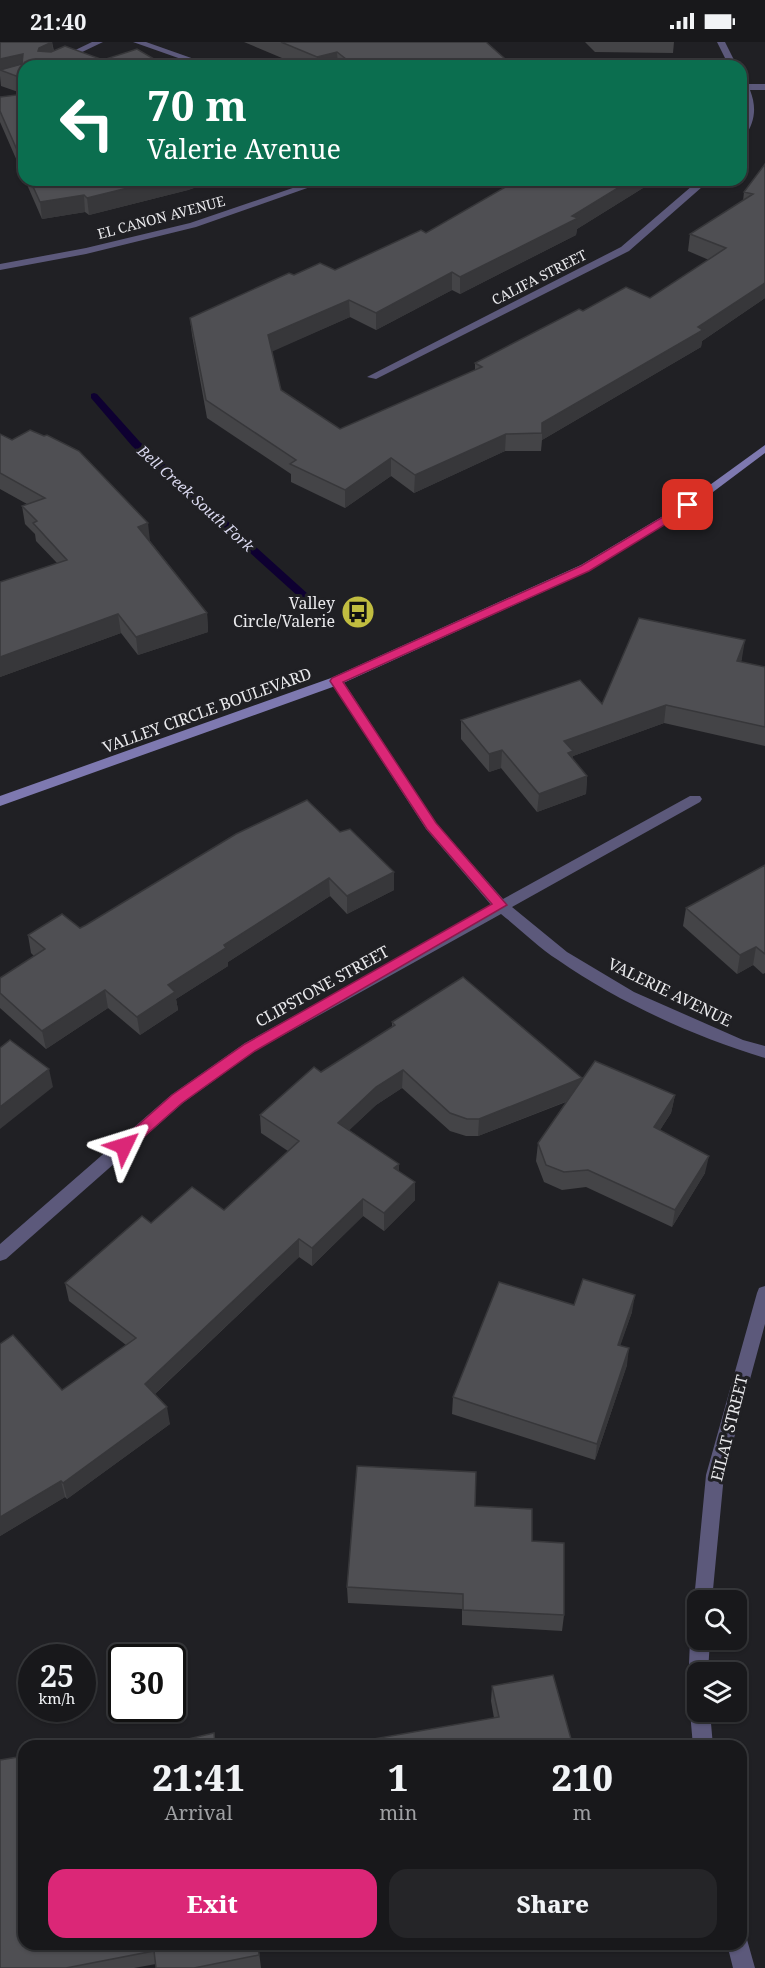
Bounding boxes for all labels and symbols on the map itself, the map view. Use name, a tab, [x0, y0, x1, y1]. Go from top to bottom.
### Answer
street label: EL CANON AVENUE	[95, 191, 227, 243]
street label: CALIFA STREET	[488, 245, 590, 309]
water label: Bell Creek South Fork	[133, 440, 259, 556]
pin	[662, 479, 713, 530]
place label: Valley Circle/Valerie	[233, 592, 336, 632]
bus stop icon: Valley Circle/Valerie	[340, 594, 376, 630]
street label: VALLEY CIRCLE BOULEVARD	[100, 662, 314, 758]
street label: CLIPSTONE STREET	[251, 940, 393, 1032]
street label: VALERIE AVENUE	[604, 952, 736, 1032]
position arrow	[92, 1114, 156, 1178]
street label: EILAT STREET	[705, 1373, 753, 1483]
speed limit sign: 30	[108, 1644, 186, 1722]

